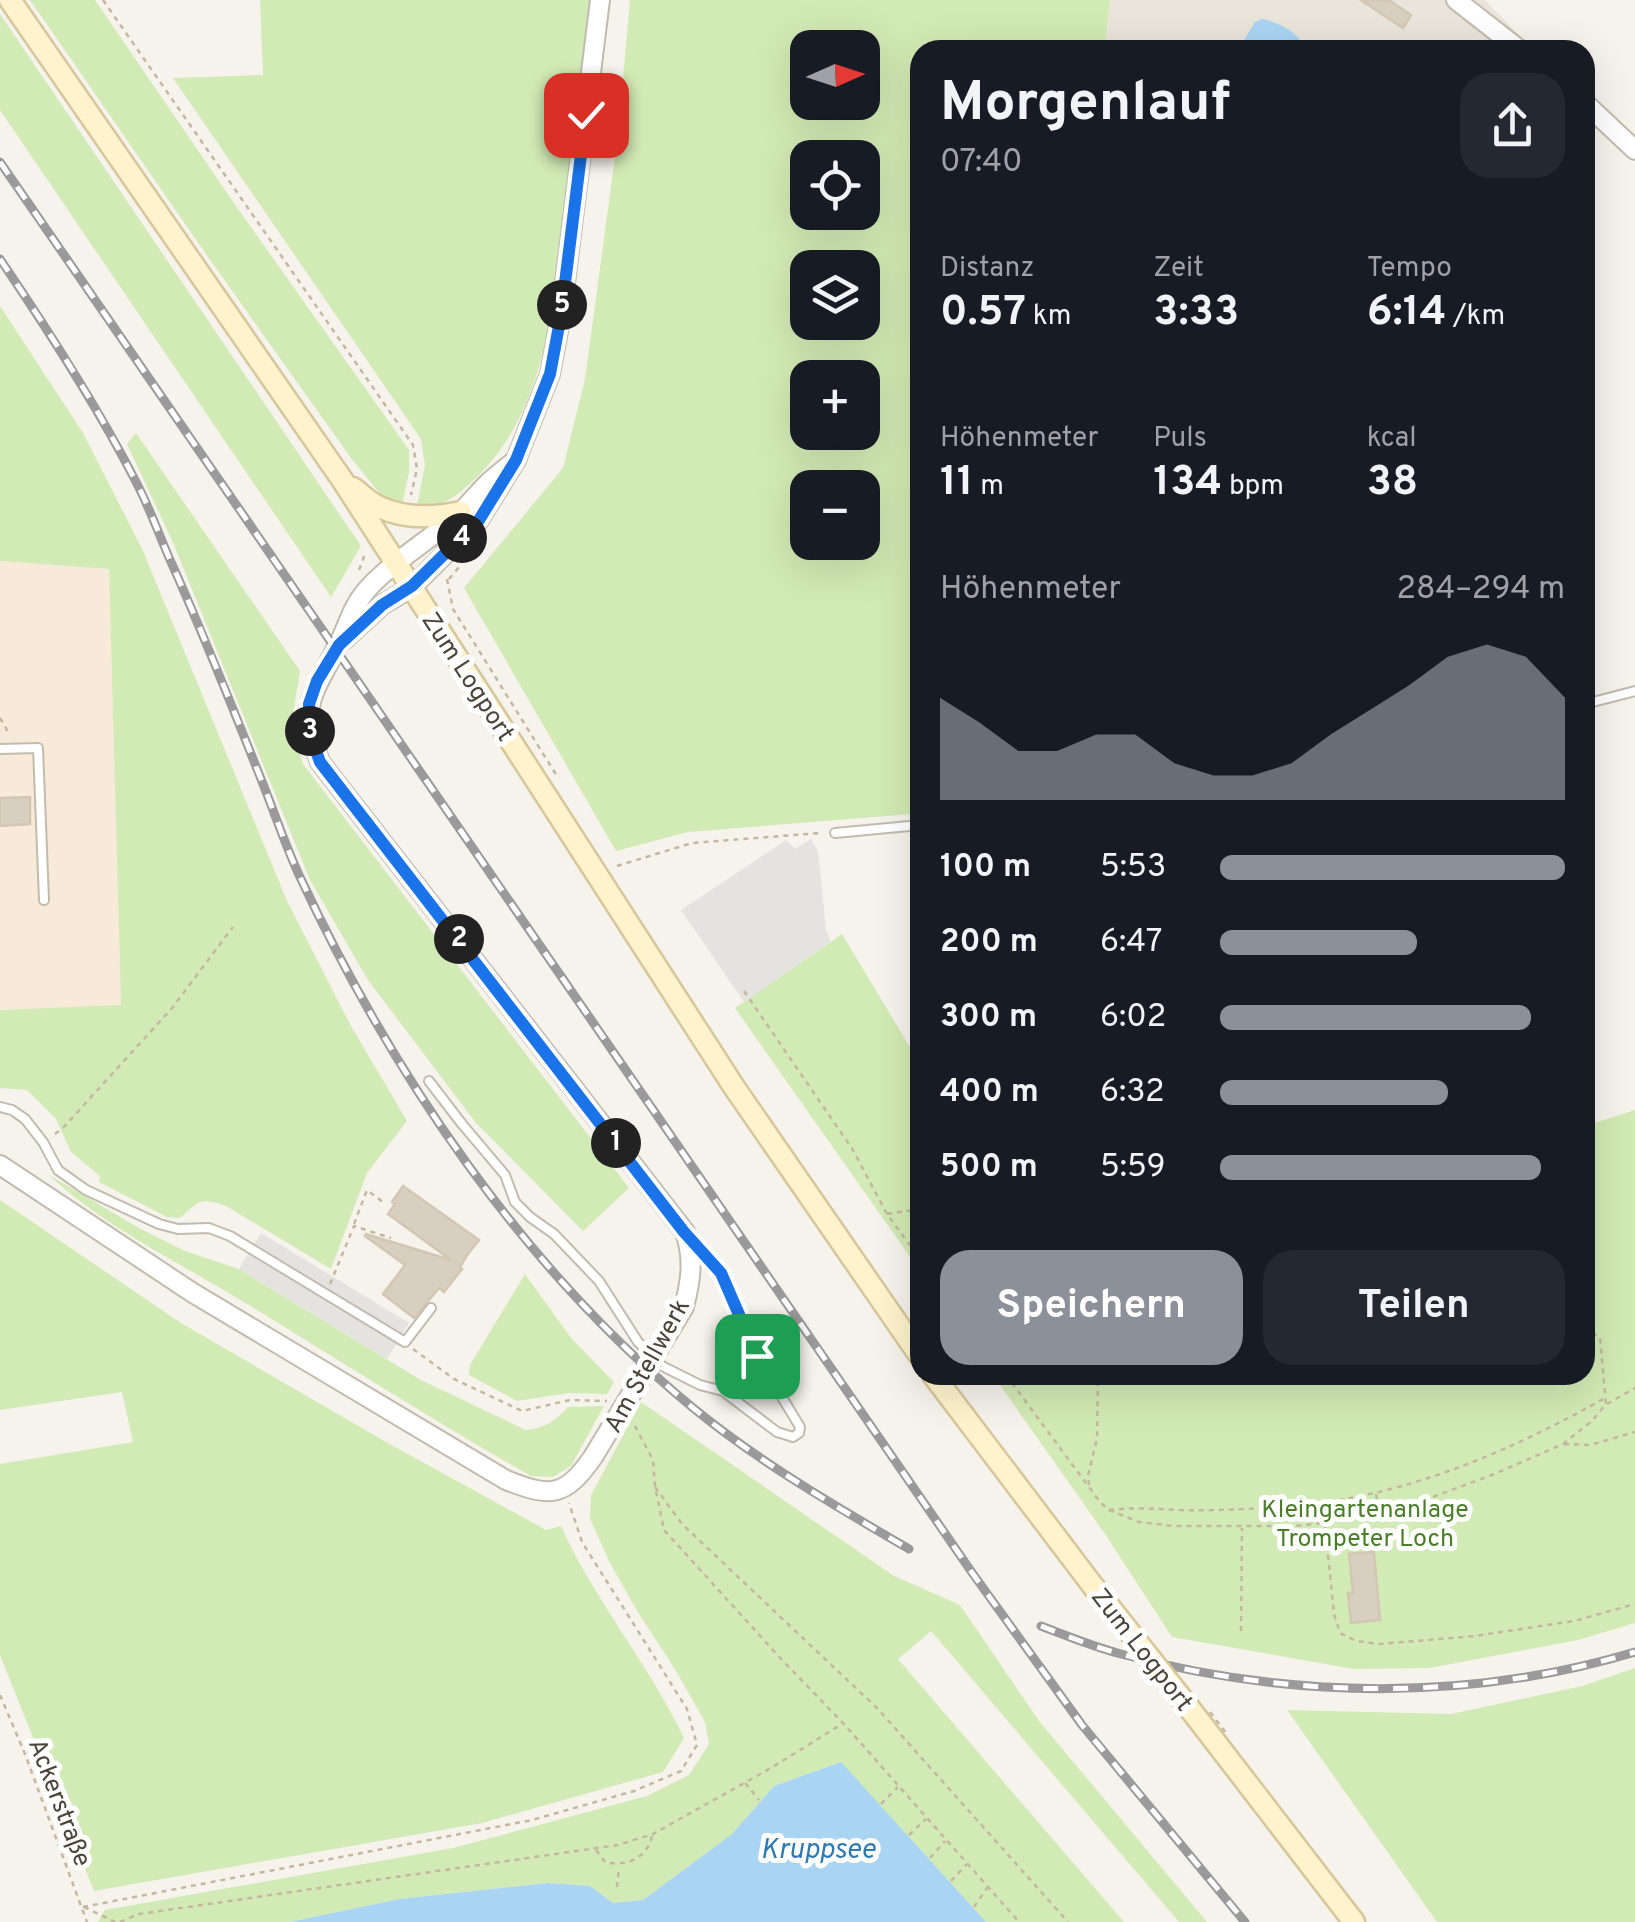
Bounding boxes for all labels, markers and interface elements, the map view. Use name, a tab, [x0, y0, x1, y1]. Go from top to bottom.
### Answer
north arrow	[790, 30, 880, 120]
map controls	[790, 30, 880, 560]
text: Morgenlauf	[940, 70, 1230, 140]
pin	[544, 73, 629, 158]
button: share	[1460, 73, 1565, 178]
icon: check	[559, 88, 614, 143]
button: locate	[790, 140, 880, 230]
text: 07:40	[940, 143, 1023, 183]
button: layers	[790, 250, 880, 340]
text: Distanz	[940, 251, 1034, 287]
text: Zeit	[1153, 251, 1204, 287]
text: Tempo	[1367, 251, 1452, 287]
pin: 5	[537, 280, 587, 330]
text: 5	[553, 287, 571, 323]
text: 0.57	[940, 287, 1026, 340]
text: 3:33	[1153, 287, 1239, 340]
text: 6:14	[1367, 287, 1447, 340]
text: km	[1026, 299, 1071, 335]
text: /km	[1447, 299, 1505, 335]
button: +	[790, 360, 880, 450]
text: Höhenmeter	[940, 421, 1098, 457]
text: Puls	[1153, 421, 1207, 457]
text: kcal	[1367, 421, 1416, 457]
text: 11	[940, 457, 974, 510]
text: 134	[1153, 457, 1222, 510]
text: 38	[1367, 457, 1418, 510]
text: m	[974, 469, 1004, 505]
text: bpm	[1222, 469, 1284, 505]
button: −	[790, 470, 880, 560]
pin: 4	[437, 513, 487, 563]
text: 4	[453, 520, 471, 556]
text: Höhenmeter	[940, 570, 1121, 610]
text: 284–294 m	[1396, 570, 1565, 610]
street label: Zum Logport	[413, 607, 520, 748]
pin: 3	[285, 706, 335, 756]
text: 3	[302, 713, 318, 749]
text: 100 m	[940, 848, 1031, 888]
text: 5:53	[1100, 848, 1166, 888]
pin: 2	[434, 914, 484, 964]
text: 2	[450, 921, 468, 957]
text: 200 m	[940, 923, 1038, 963]
text: 6:47	[1100, 923, 1163, 963]
text: 300 m	[940, 998, 1037, 1038]
text: 6:02	[1100, 998, 1166, 1038]
text: 400 m	[940, 1073, 1039, 1113]
text: 6:32	[1100, 1073, 1165, 1113]
pin: 1	[591, 1118, 641, 1168]
text: 1	[610, 1125, 622, 1161]
text: 500 m	[940, 1148, 1038, 1188]
text: 5:59	[1100, 1148, 1166, 1188]
button: Speichern	[940, 1250, 1243, 1365]
button: Teilen	[1263, 1250, 1565, 1365]
street label: Am Stellwerk	[599, 1294, 699, 1439]
pin	[715, 1314, 800, 1399]
icon: arrive	[730, 1329, 785, 1384]
park label: Kleingartenanlage Trompeter Loch	[1261, 1495, 1469, 1556]
street label: Zum Logport	[1082, 1583, 1199, 1719]
street label: Ackerstraße	[19, 1735, 97, 1872]
water label: Kruppsee	[760, 1833, 876, 1869]

